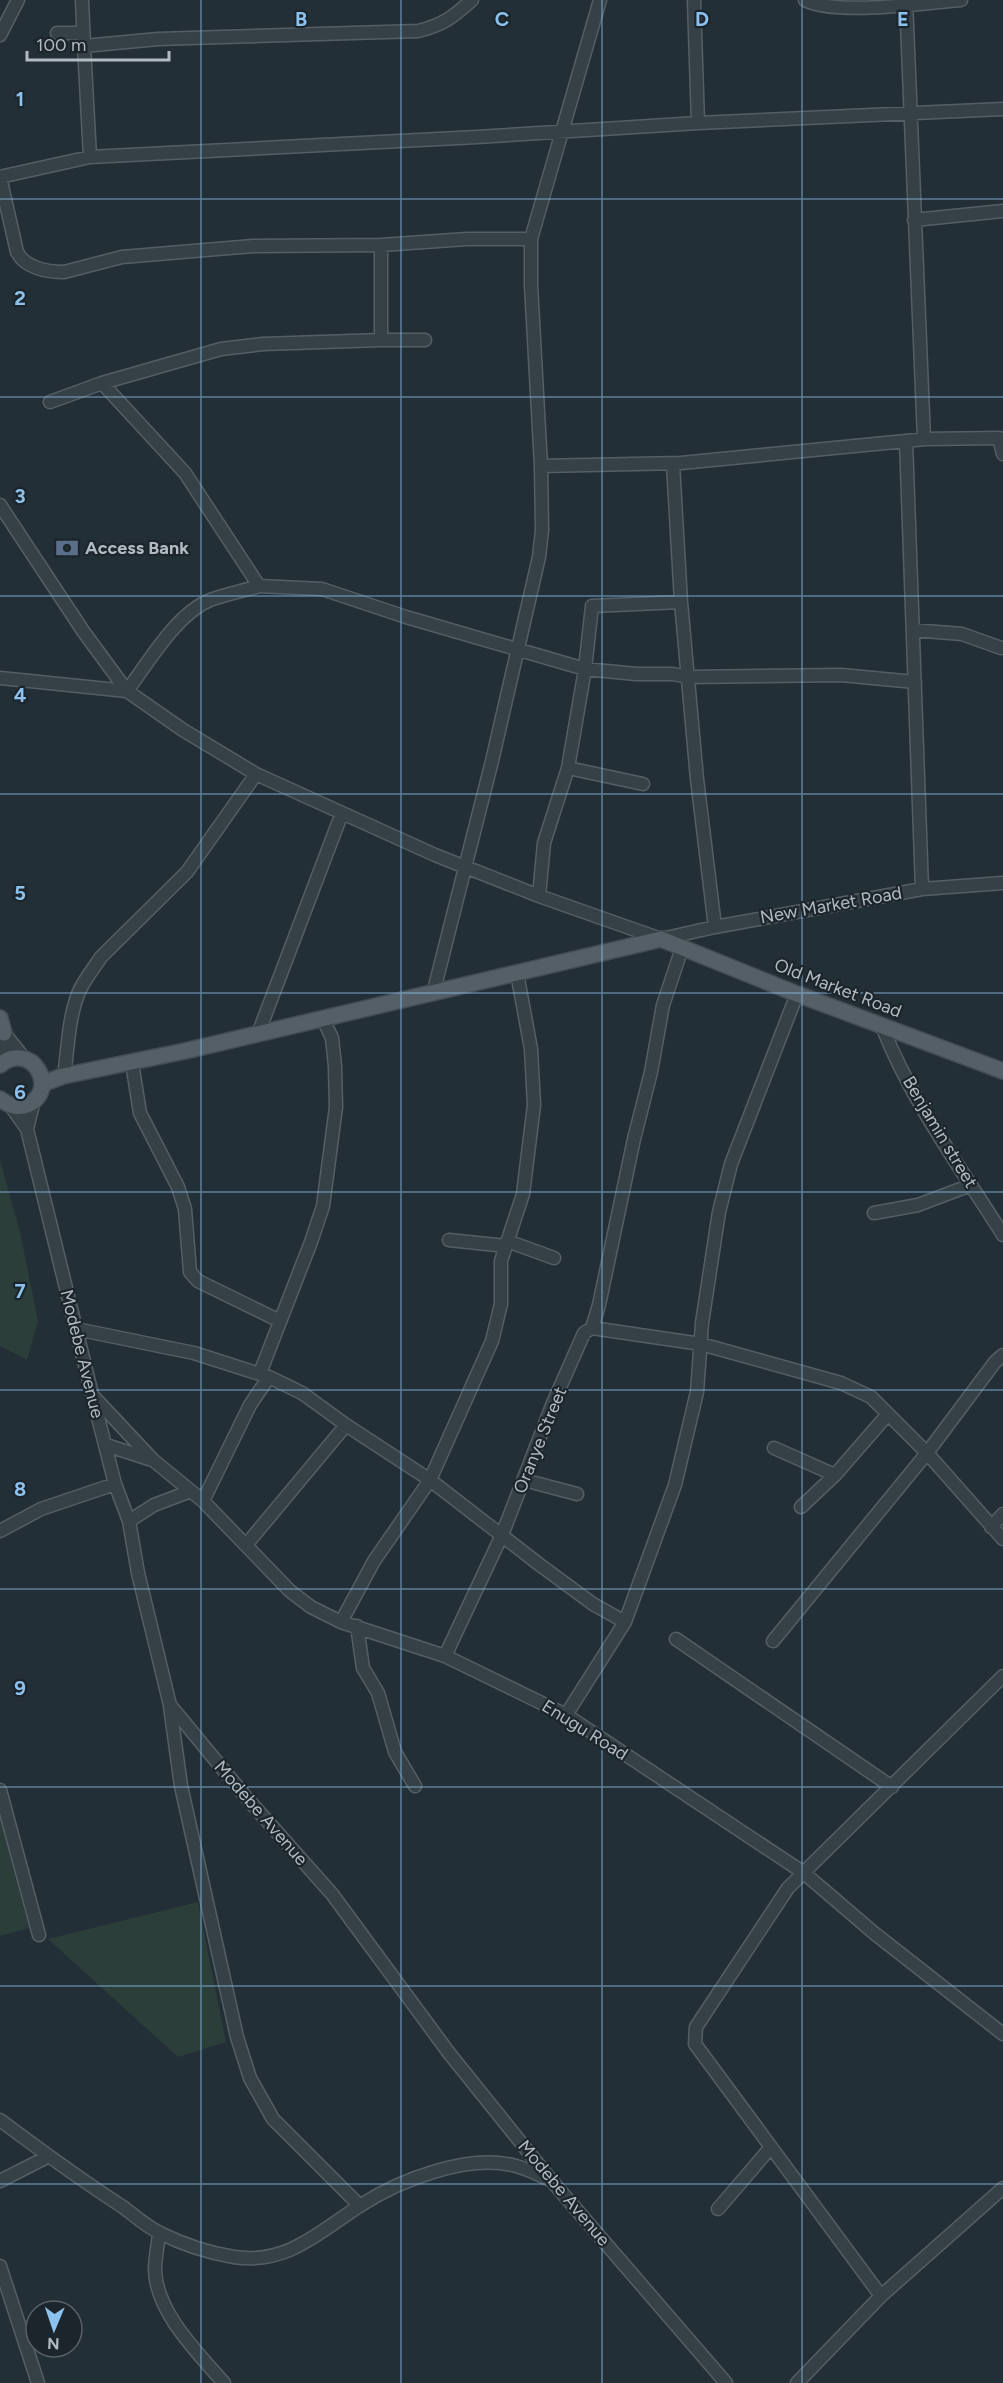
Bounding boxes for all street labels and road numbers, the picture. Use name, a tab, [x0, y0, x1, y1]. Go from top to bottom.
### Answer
street label: New Market Road	[758, 882, 904, 928]
street label: Old Market Road	[771, 954, 905, 1022]
street label: Benjamin street	[898, 1072, 982, 1192]
street label: Modebe Avenue	[55, 1287, 109, 1421]
street label: Oranye Street	[509, 1383, 571, 1497]
street label: Enugu Road	[538, 1695, 632, 1765]
street label: Modebe Avenue	[209, 1756, 313, 1870]
street label: Modebe Avenue	[513, 2135, 615, 2251]

